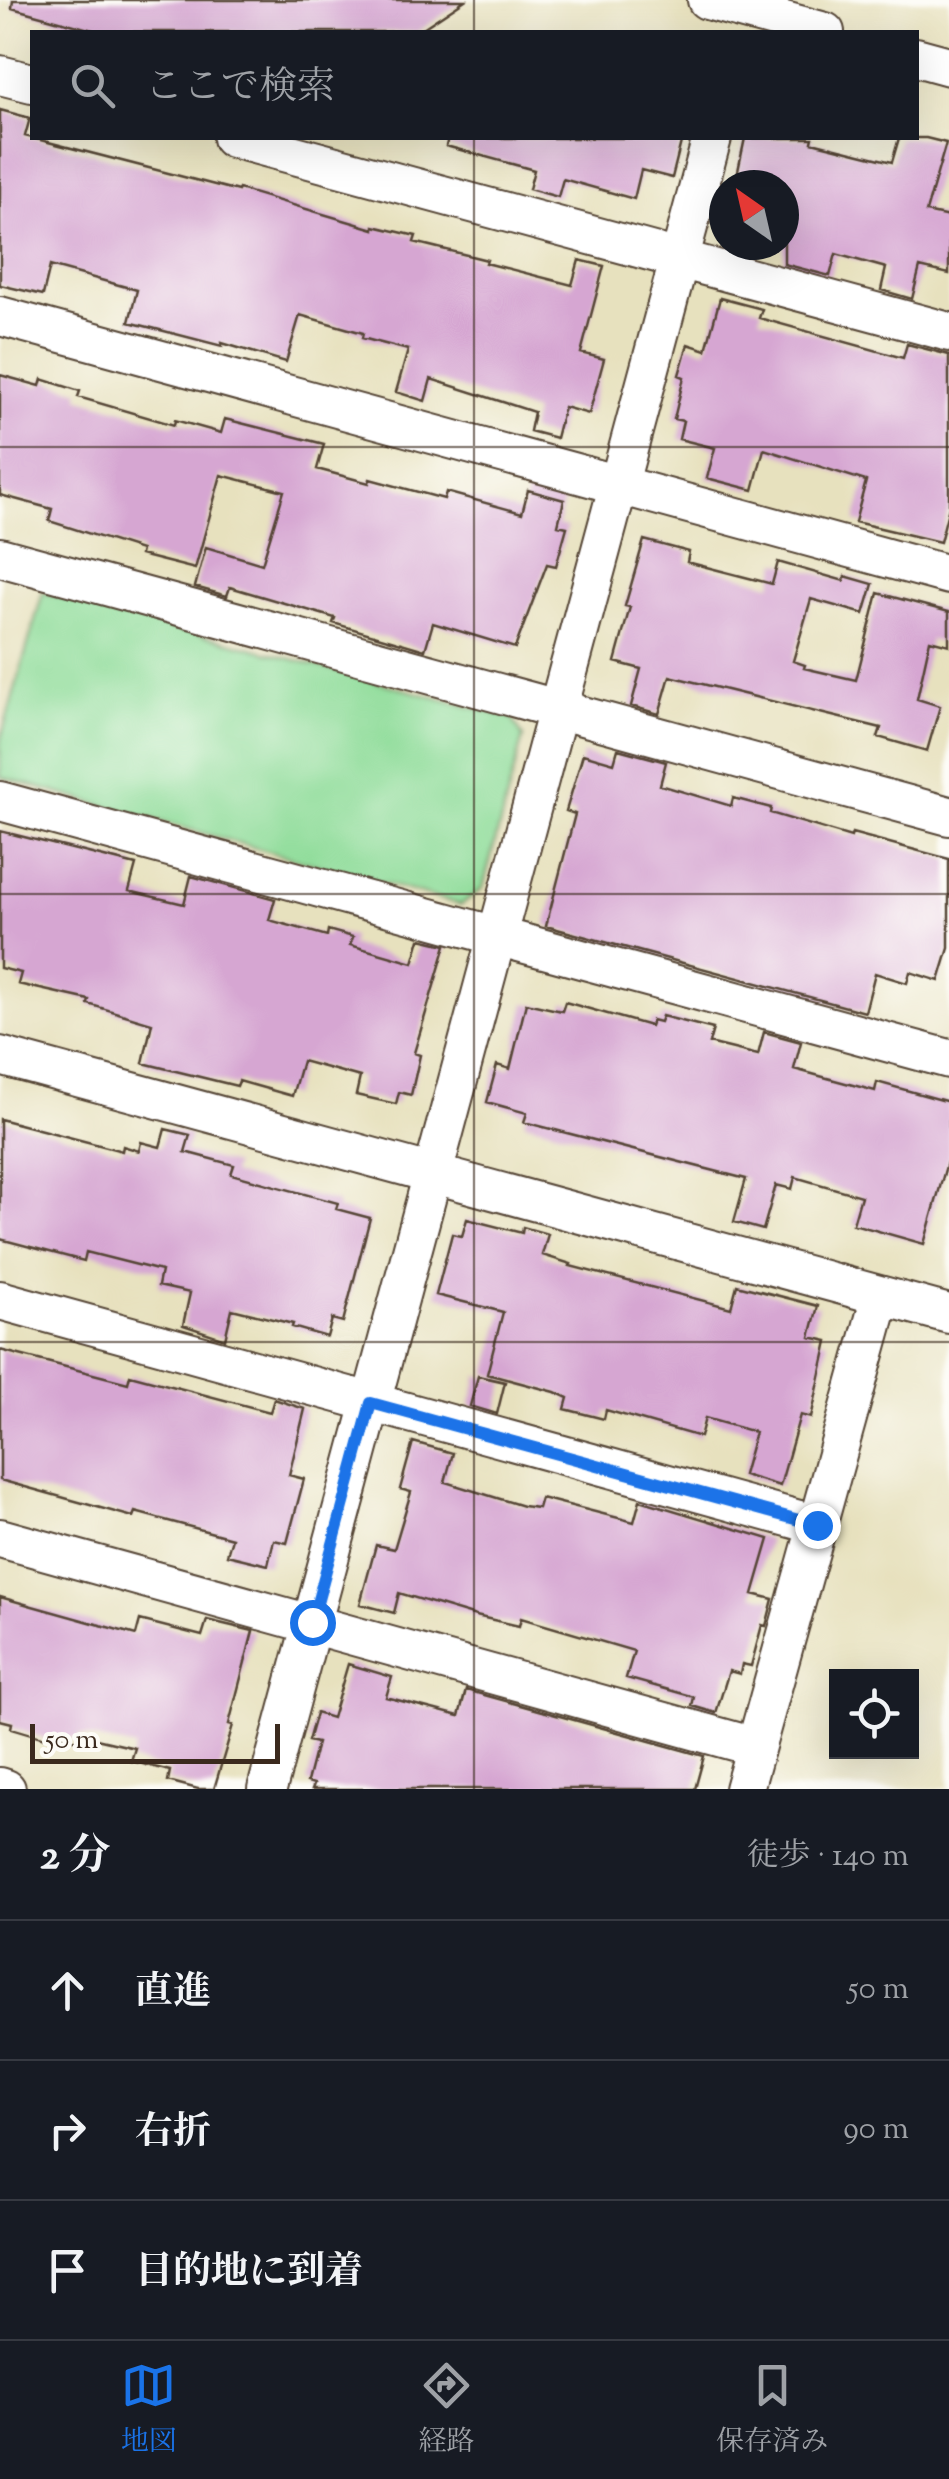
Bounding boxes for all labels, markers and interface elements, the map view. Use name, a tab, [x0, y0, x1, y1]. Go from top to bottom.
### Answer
search box	[30, 30, 919, 140]
icon: search	[65, 58, 120, 113]
text: ここで検索	[145, 62, 335, 116]
north arrow	[709, 170, 799, 260]
route end	[795, 1503, 841, 1549]
route start	[290, 1600, 336, 1646]
map controls	[829, 1669, 919, 1759]
button: locate	[829, 1669, 919, 1759]
scale bar	[30, 1719, 280, 1764]
text: 50 m	[45, 1721, 99, 1761]
text: 2 分	[40, 1828, 111, 1888]
text: 徒歩 · 140 m	[746, 1834, 909, 1880]
icon: ahead	[40, 1963, 95, 2018]
text: 直進	[135, 1967, 211, 2021]
text: 50 m	[848, 1967, 909, 2013]
icon: right	[40, 2103, 95, 2158]
text: 右折	[135, 2107, 211, 2161]
text: 90 m	[843, 2107, 909, 2153]
icon: arrive	[40, 2243, 95, 2298]
text: 目的地に到着	[135, 2247, 363, 2301]
tab: 地図	[121, 2358, 177, 2463]
tab: 経路	[418, 2358, 474, 2463]
tab: 保存済み	[716, 2358, 828, 2463]

